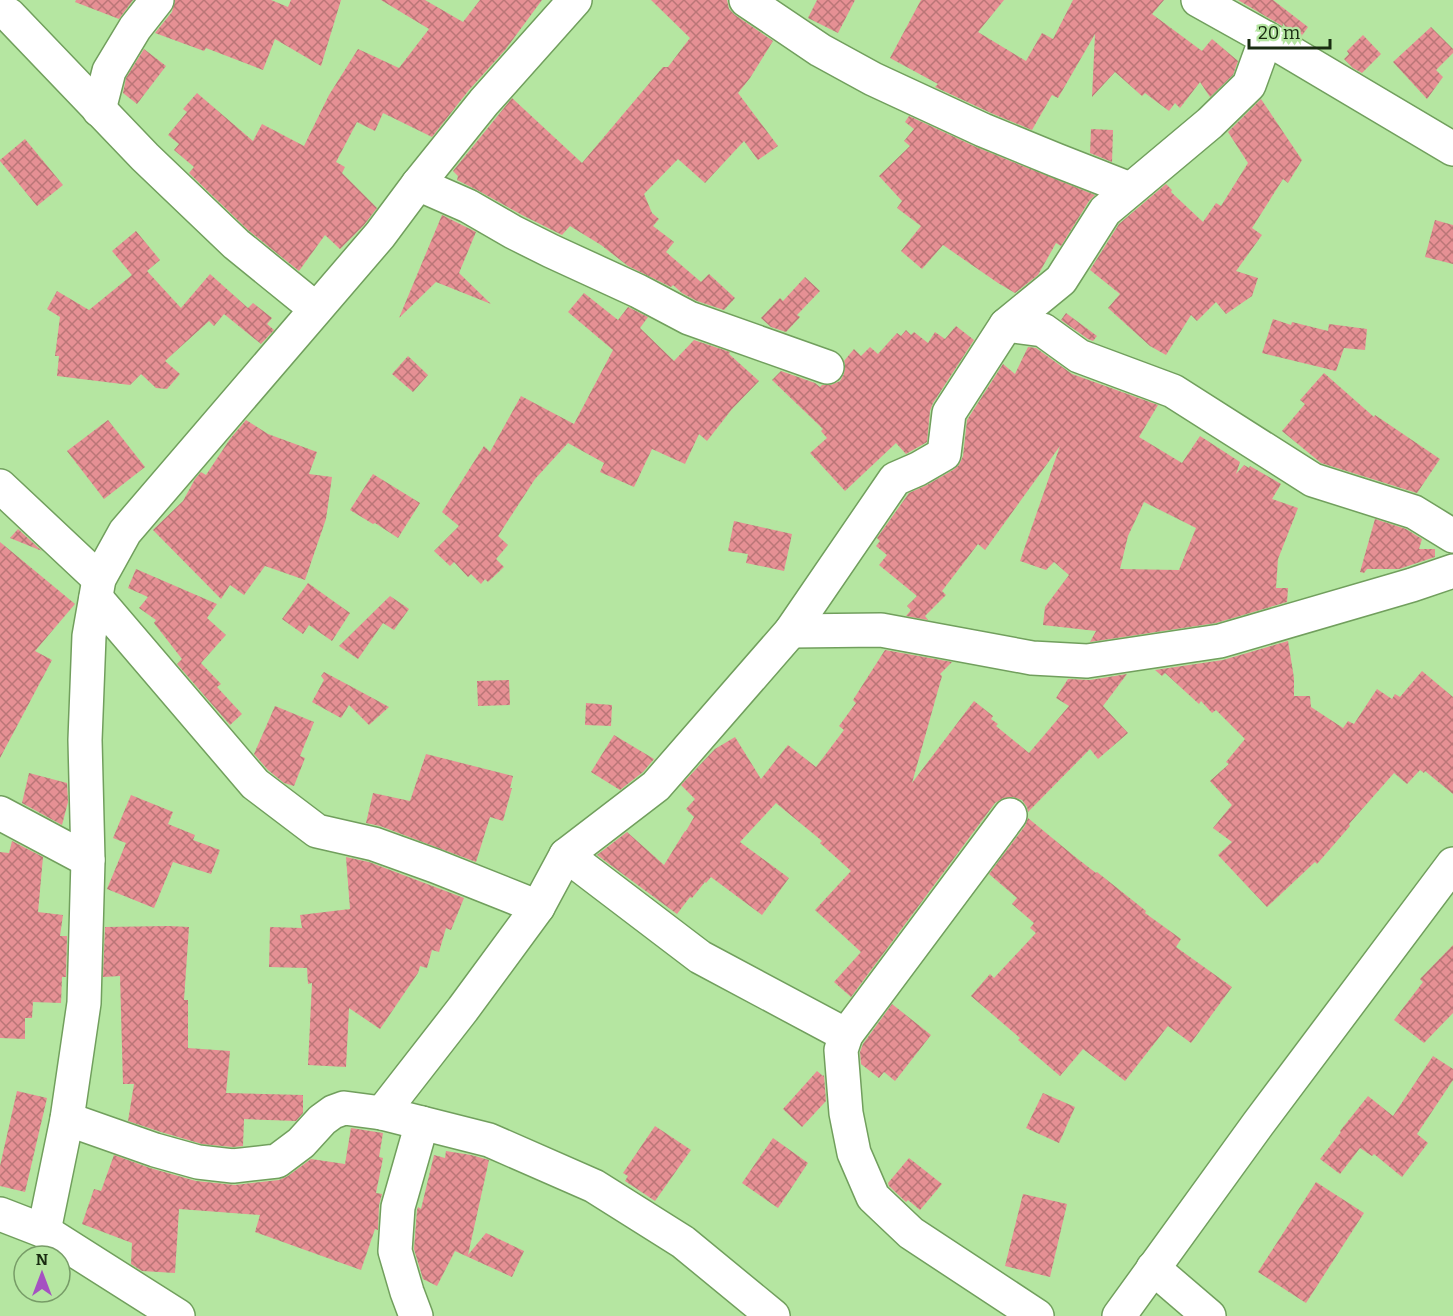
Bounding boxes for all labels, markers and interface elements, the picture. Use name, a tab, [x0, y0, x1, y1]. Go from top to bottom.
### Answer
scale bar	[1249, 12, 1330, 50]
text: 20 m	[1258, 22, 1300, 44]
north arrow	[12, 1244, 72, 1304]
text: N	[36, 1250, 48, 1269]

